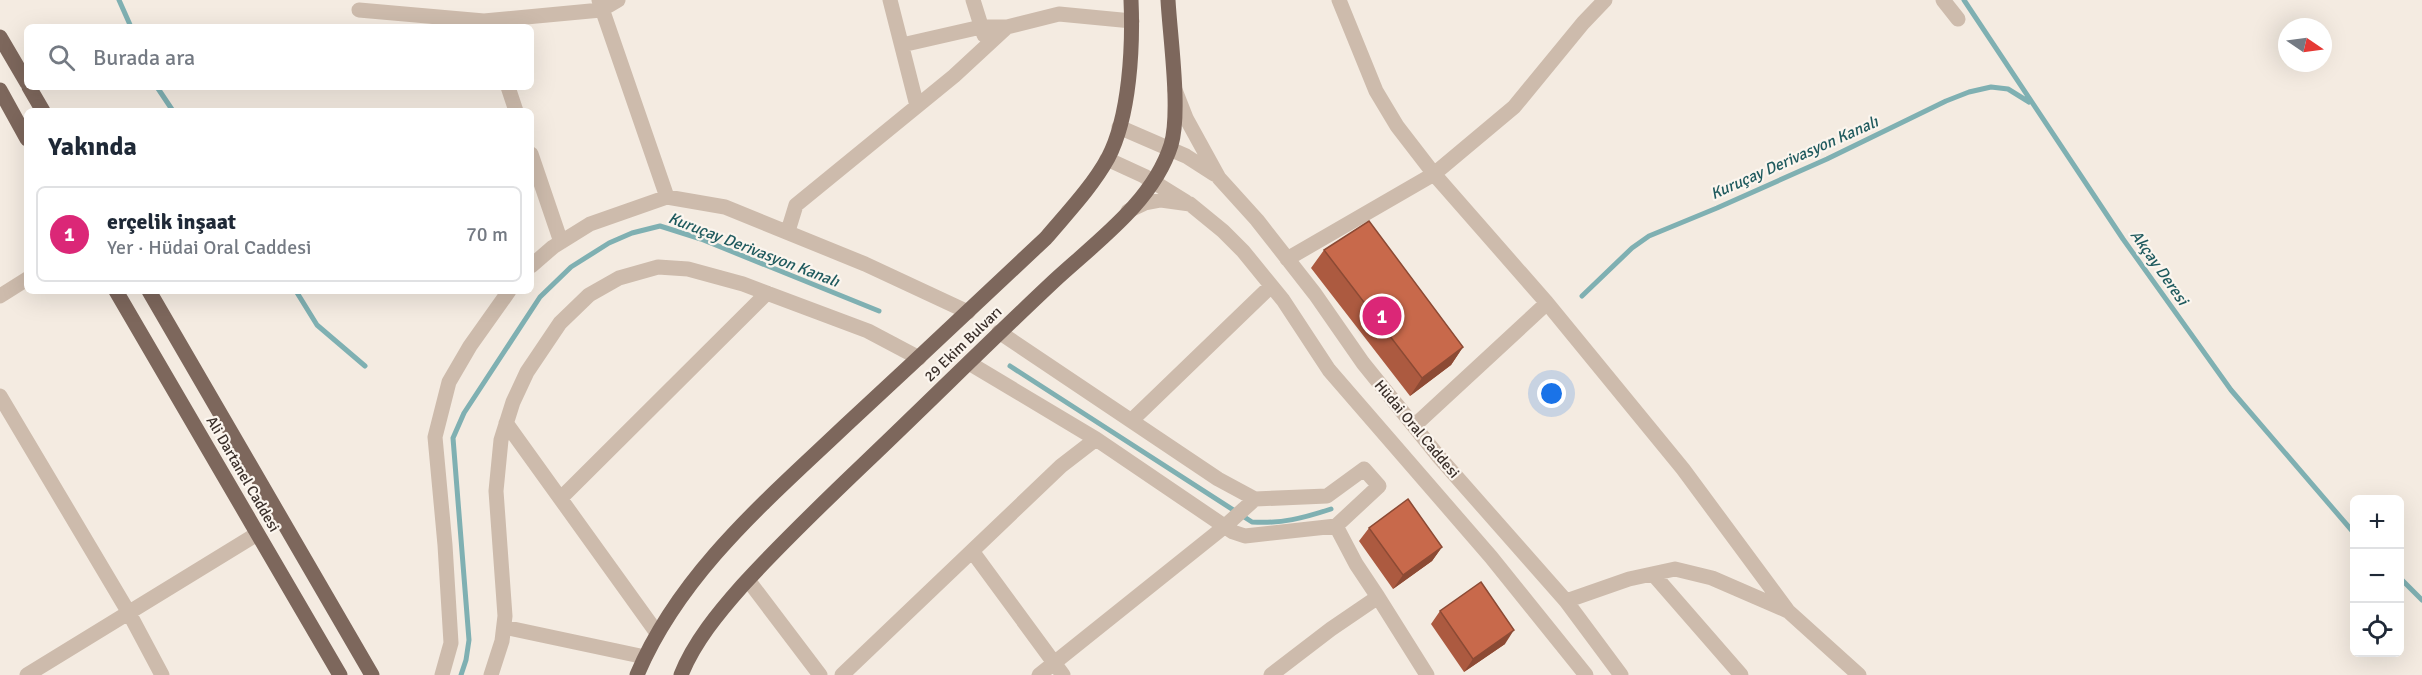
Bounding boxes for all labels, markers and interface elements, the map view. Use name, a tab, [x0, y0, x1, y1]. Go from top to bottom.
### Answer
north arrow	[2278, 18, 2332, 72]
search box	[24, 24, 534, 90]
icon: search	[45, 41, 78, 74]
text: Burada ara	[93, 44, 195, 71]
water label: Kuruçay Derivasyon Kanalı	[1707, 112, 1882, 204]
text: Yakında	[48, 131, 137, 163]
text: erçelik inşaat	[107, 208, 236, 235]
water label: Kuruçay Derivasyon Kanalı	[665, 208, 843, 292]
text: 1	[64, 222, 75, 247]
text: 70 m	[466, 222, 508, 247]
water label: Akçay Deresi	[2126, 226, 2193, 310]
text: Yer · Hüdai Oral Caddesi	[107, 235, 311, 260]
pin: 1	[1362, 294, 1402, 338]
street label: 29 Ekim Bulvarı	[921, 303, 1005, 385]
street label: Hüdai Oral Caddesi	[1371, 376, 1463, 482]
your location	[1537, 379, 1566, 408]
street label: Ali Dartanel Caddesi	[203, 413, 283, 535]
map controls	[2350, 495, 2404, 657]
button: +	[2350, 495, 2404, 549]
button: −	[2350, 549, 2404, 603]
button: locate	[2350, 603, 2404, 657]

